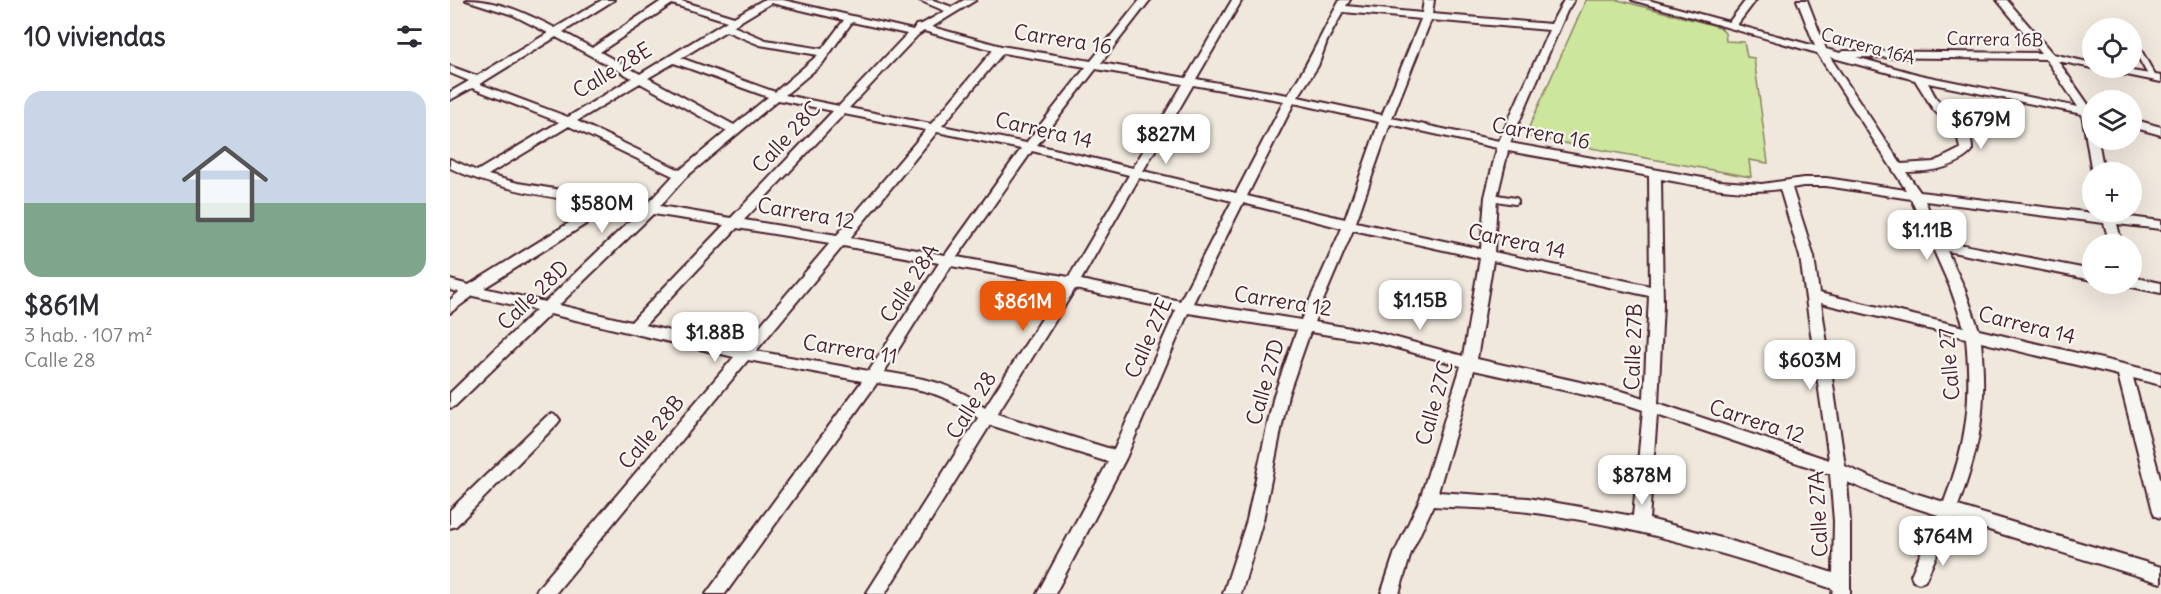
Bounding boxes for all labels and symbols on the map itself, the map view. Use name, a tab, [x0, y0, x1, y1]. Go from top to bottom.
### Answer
street label: Carrera 16	[1012, 18, 1114, 60]
street label: Carrera 16A	[1818, 22, 1918, 70]
street label: Carrera 16B	[1946, 27, 2044, 51]
street label: Calle 28E	[568, 36, 656, 104]
street label: Calle 28C	[746, 95, 826, 179]
pin: $679M	[1939, 99, 2023, 150]
street label: Carrera 14	[993, 106, 1095, 154]
street label: Carrera 16	[1490, 111, 1592, 155]
pin: $827M	[1124, 114, 1208, 165]
pin: $580M	[560, 183, 644, 234]
street label: Carrera 12	[755, 191, 857, 235]
pin: $1.11B	[1878, 210, 1976, 261]
street label: Carrera 14	[1466, 217, 1568, 265]
street label: Calle 28A	[874, 239, 944, 327]
street label: Calle 28D	[491, 254, 575, 336]
street label: Carrera 12	[1232, 280, 1334, 322]
pin: $1.15B	[1371, 280, 1469, 331]
pin: $861M	[981, 281, 1065, 332]
street label: Calle 27E	[1118, 293, 1178, 383]
street label: Carrera 14	[1976, 300, 2078, 350]
street label: Calle 27B	[1618, 303, 1648, 391]
pin: $1.88B	[666, 312, 764, 363]
street label: Calle 27	[1932, 326, 1966, 402]
street label: Carrera 11	[801, 328, 899, 370]
street label: Calle 27D	[1240, 336, 1290, 428]
pin: $603M	[1768, 340, 1852, 391]
street label: Calle 27C	[1409, 357, 1459, 449]
street label: Calle 28	[940, 366, 1002, 444]
street label: Calle 28B	[612, 389, 690, 475]
street label: Carrera 12	[1706, 393, 1808, 449]
pin: $878M	[1600, 455, 1684, 506]
street label: Calle 27A	[1802, 470, 1834, 558]
pin: $764M	[1901, 516, 1985, 567]

